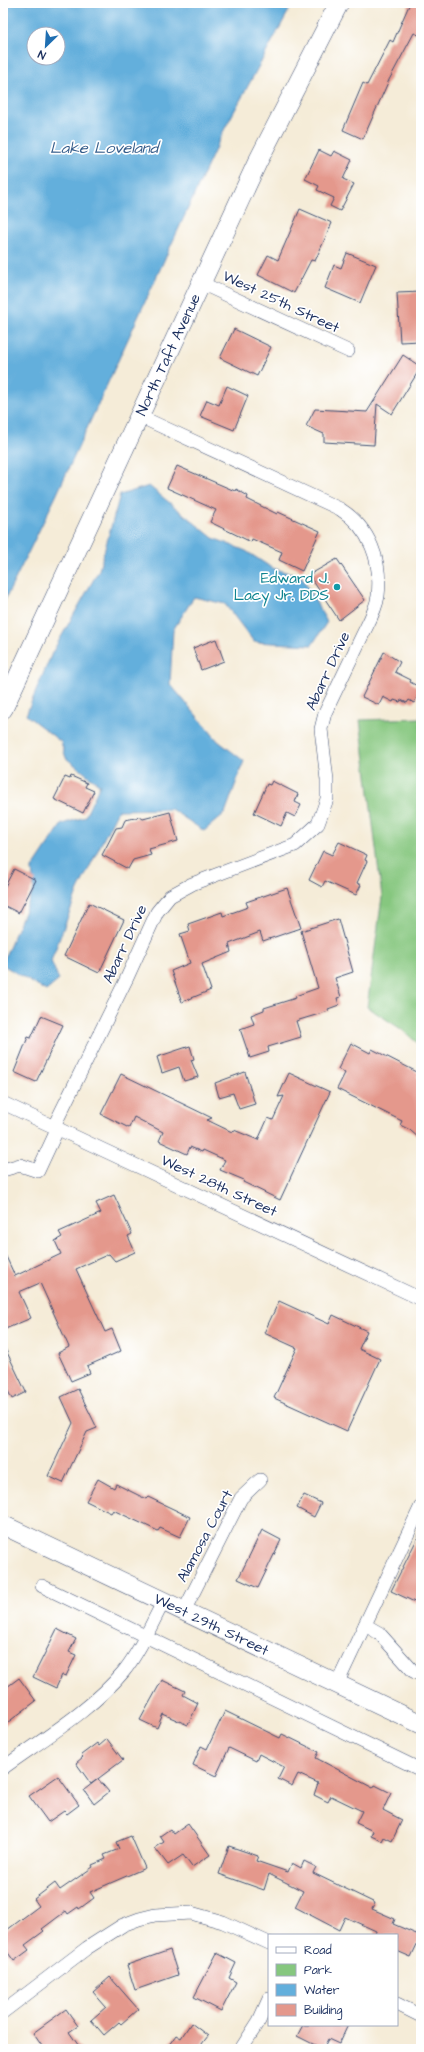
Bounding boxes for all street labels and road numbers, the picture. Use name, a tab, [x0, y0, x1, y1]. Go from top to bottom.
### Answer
street label: West 25th Street	[219, 266, 343, 338]
street label: North Taft Avenue	[130, 290, 205, 419]
street label: Abarr Drive	[301, 628, 355, 714]
street label: Abarr Drive	[98, 901, 152, 987]
street label: West 28th Street	[158, 1150, 280, 1222]
street label: Alamosa Court	[172, 1486, 238, 1586]
street label: West 29th Street	[151, 1588, 272, 1661]

